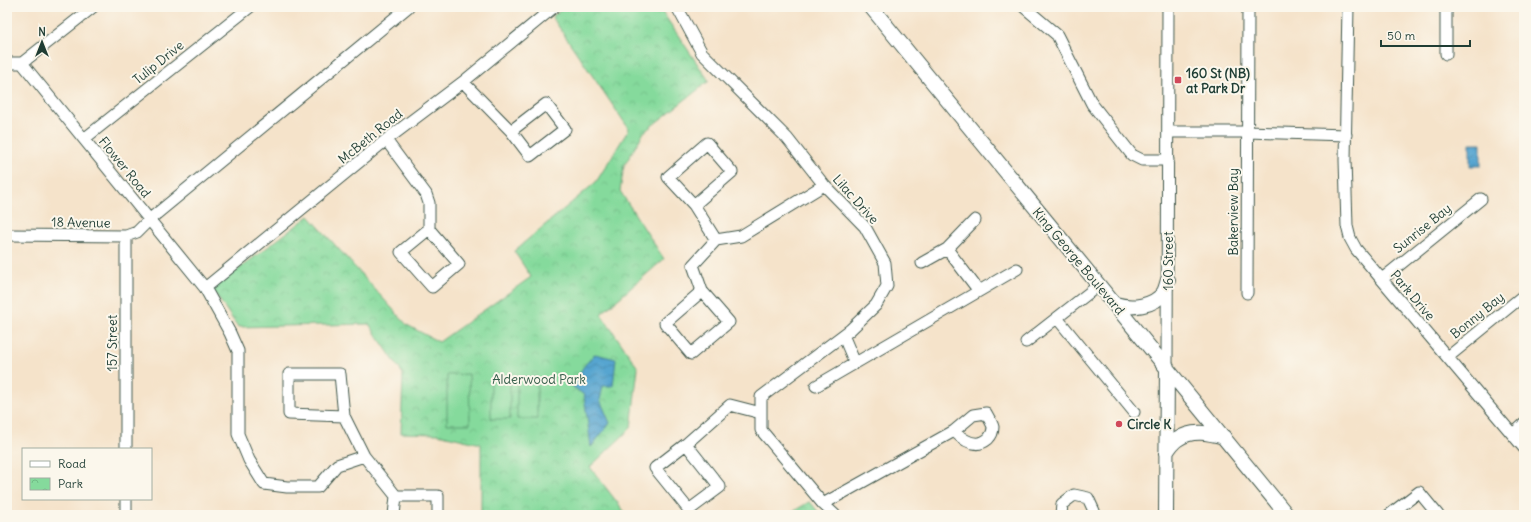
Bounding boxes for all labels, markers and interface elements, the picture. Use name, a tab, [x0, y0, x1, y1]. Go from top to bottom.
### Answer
north arrow	[22, 22, 62, 62]
scale bar	[1381, 22, 1470, 48]
text: N	[38, 25, 46, 39]
text: 50 m	[1387, 28, 1416, 43]
street label: Tulip Drive	[129, 37, 187, 88]
place label: 160 St (NB) at Park Dr	[1186, 65, 1250, 97]
marker: 160 St (NB) at Park Dr	[1173, 75, 1183, 85]
street label: McBeth Road	[335, 105, 406, 168]
street label: Flower Road	[95, 133, 155, 202]
street label: Bakerview Bay	[1225, 168, 1242, 256]
street label: Lilac Drive	[829, 171, 882, 228]
street label: Sunrise Bay	[1390, 200, 1455, 257]
street label: King George Boulevard	[1029, 204, 1129, 319]
street label: 18 Avenue	[51, 213, 111, 232]
street label: 160 Street	[1160, 231, 1177, 291]
street label: Park Drive	[1387, 267, 1439, 324]
street label: Bonny Bay	[1447, 288, 1508, 342]
street label: 157 Street	[104, 314, 121, 371]
park label: Alderwood Park	[492, 371, 586, 388]
place label: Circle K	[1127, 416, 1172, 433]
marker: Circle K	[1114, 419, 1124, 429]
legend	[22, 448, 152, 500]
text: Road	[58, 456, 86, 471]
text: Park	[58, 476, 83, 491]

